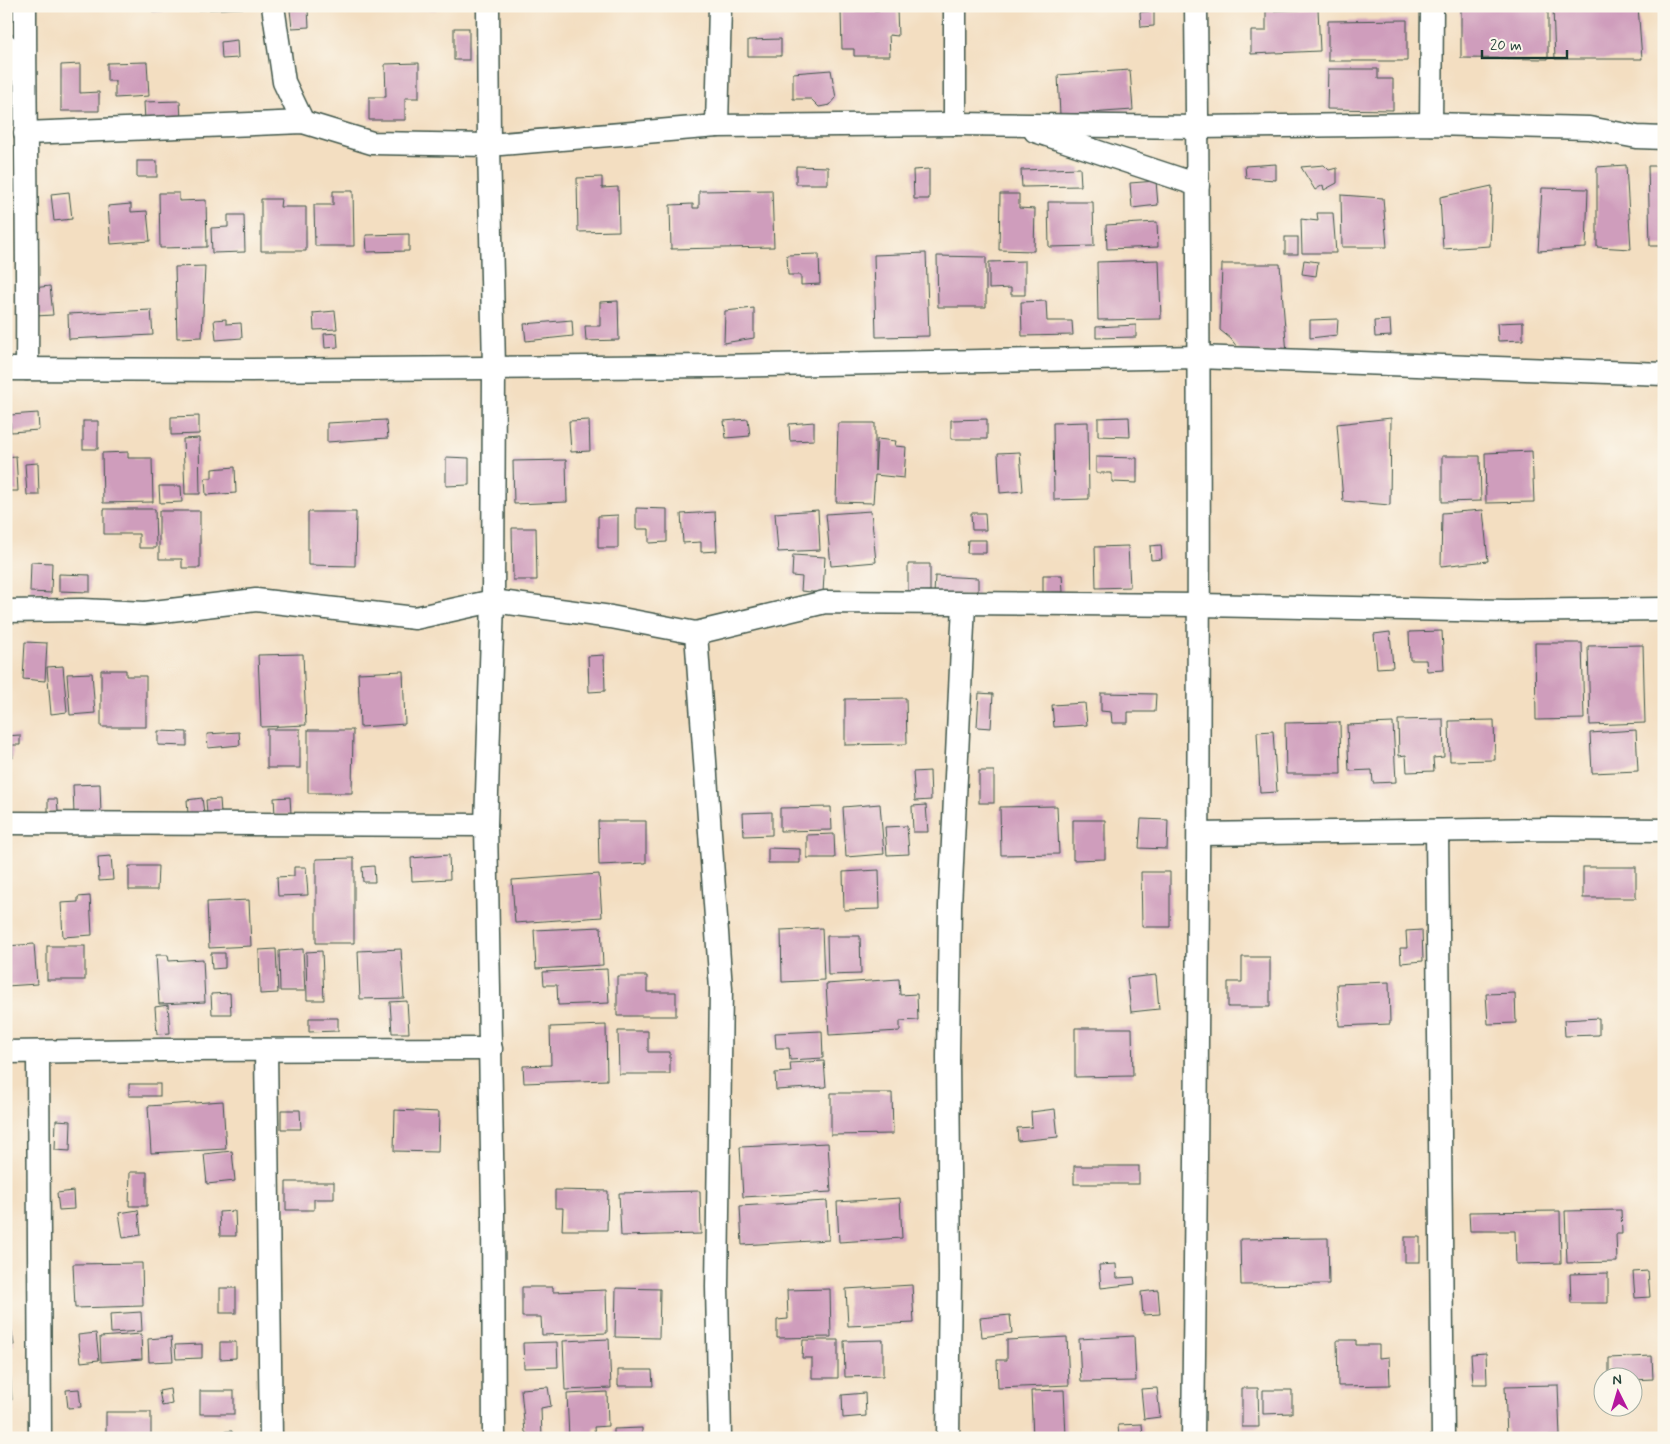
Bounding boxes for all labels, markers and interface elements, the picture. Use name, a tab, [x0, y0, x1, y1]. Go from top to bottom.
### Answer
scale bar	[1482, 28, 1568, 60]
text: 20 m	[1490, 36, 1522, 56]
north arrow	[1592, 1366, 1642, 1416]
text: N	[1612, 1371, 1622, 1389]

